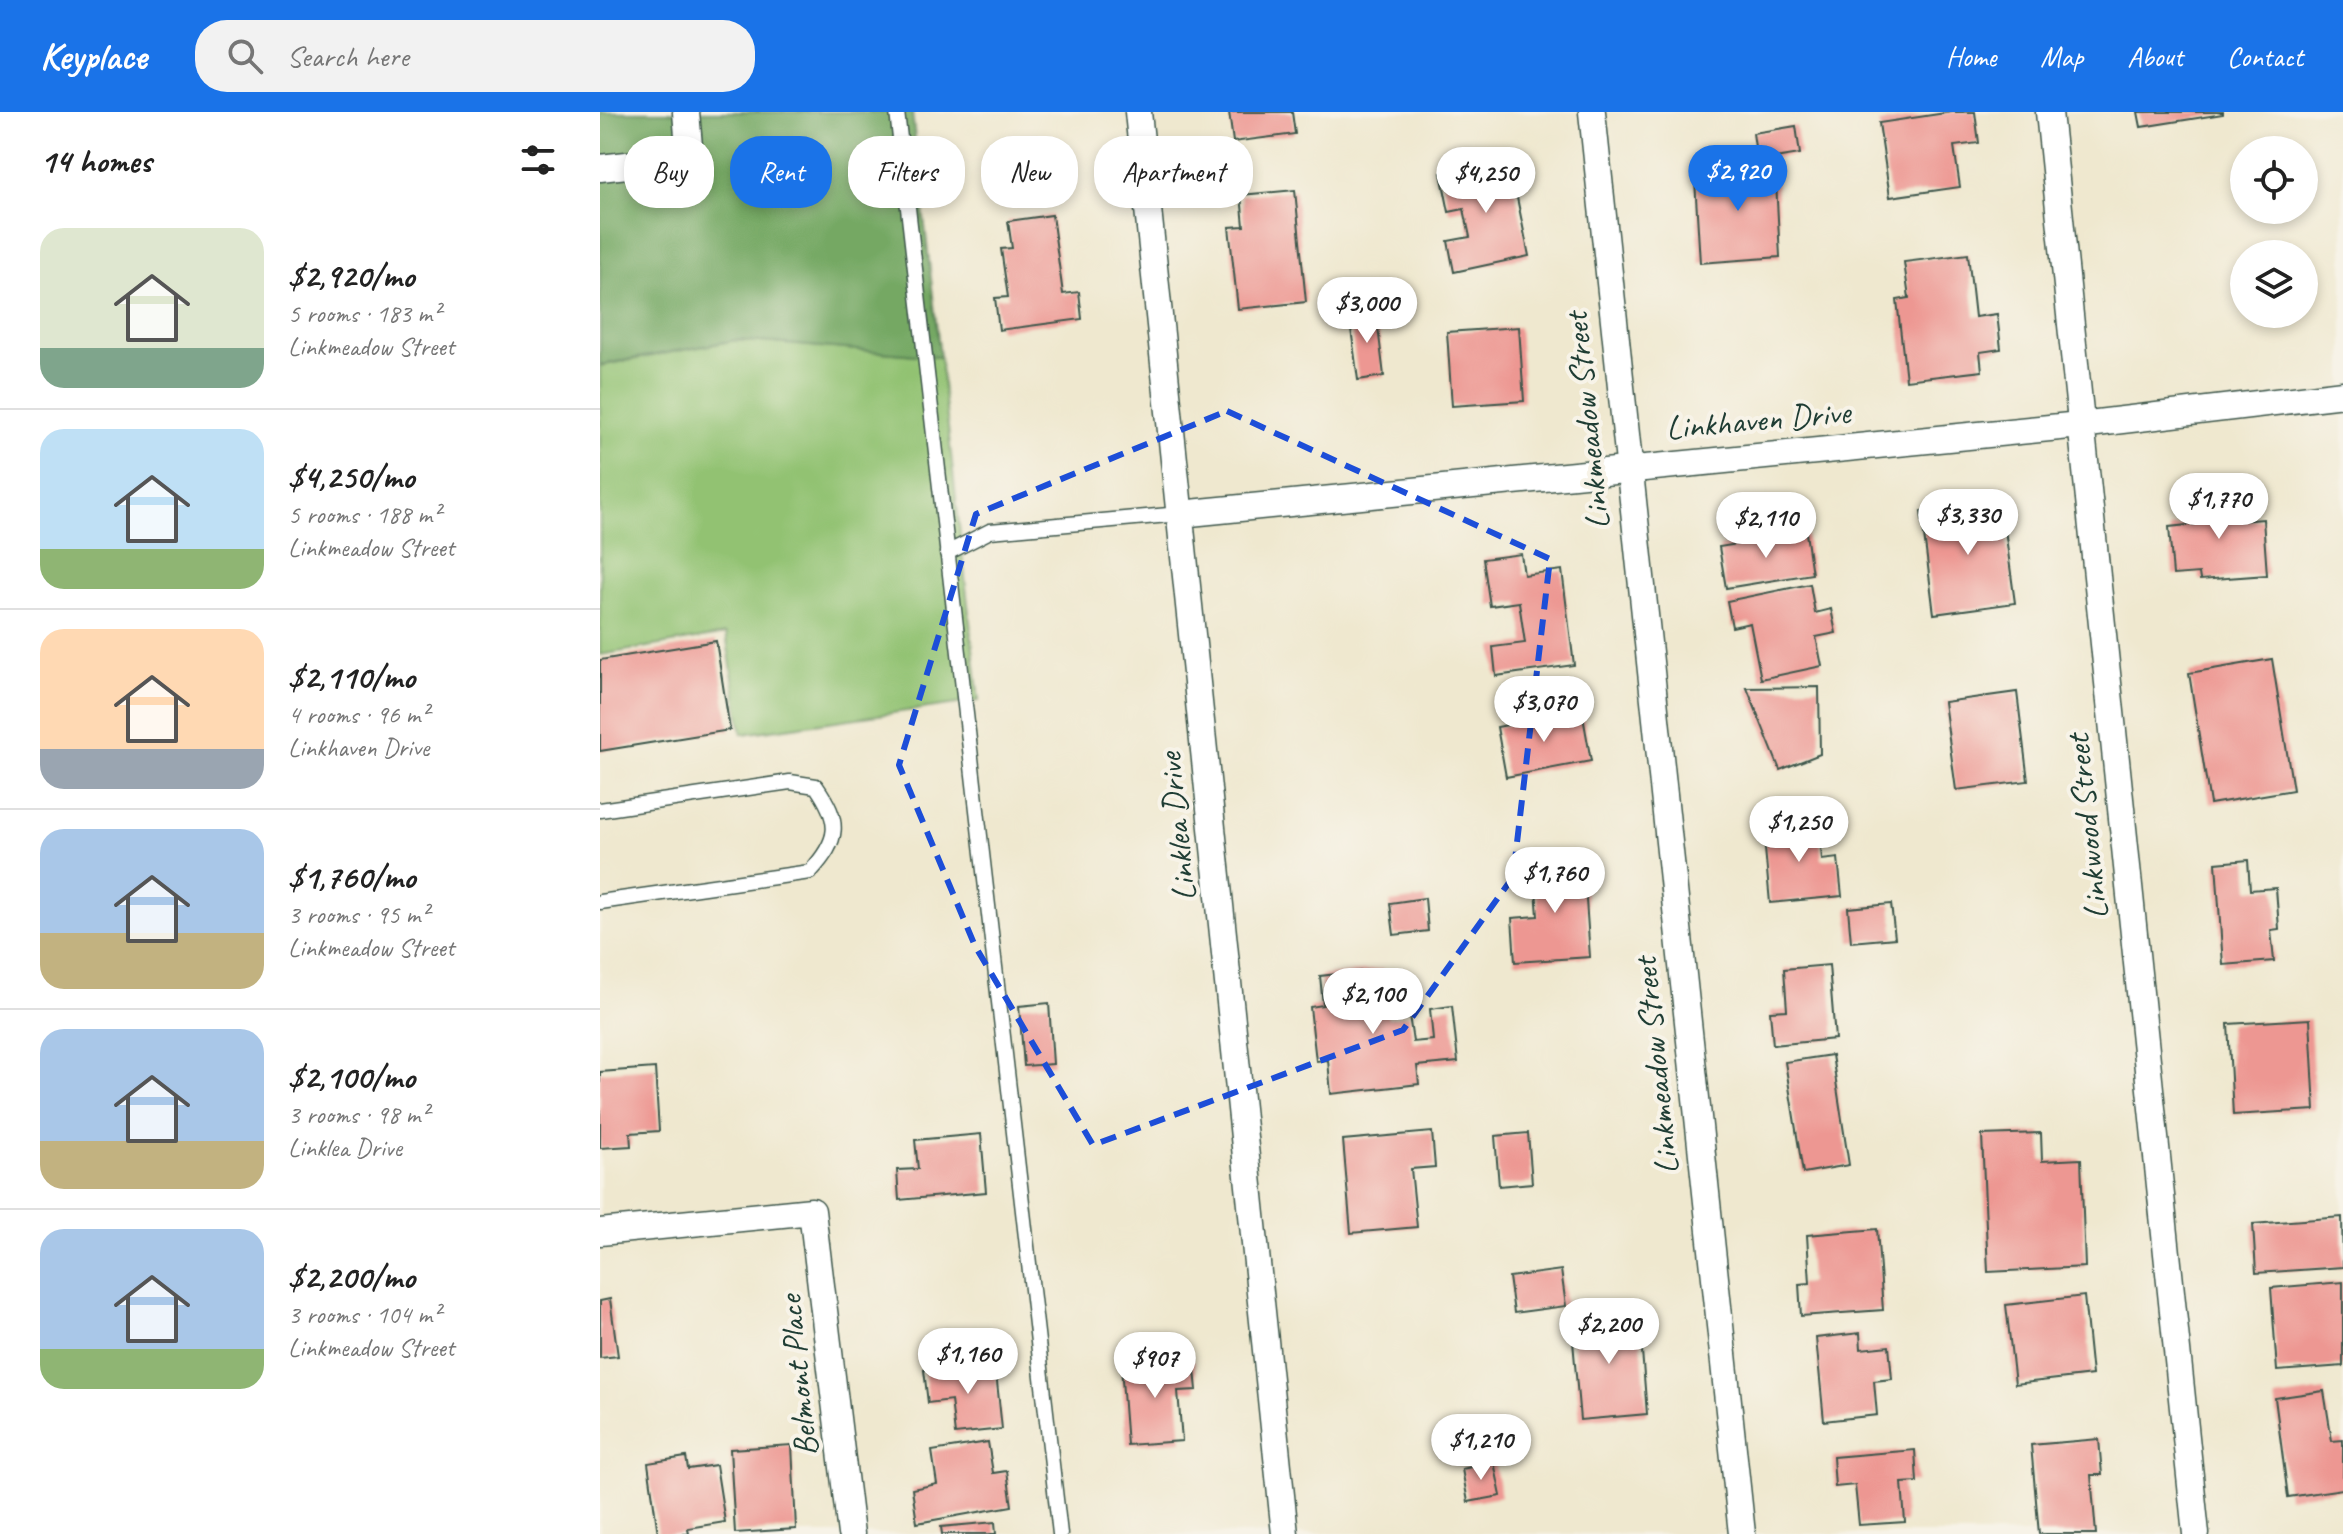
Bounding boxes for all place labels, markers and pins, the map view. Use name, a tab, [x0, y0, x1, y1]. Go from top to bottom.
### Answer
pin: $2,920	[1673, 145, 1803, 213]
pin: $4,250	[1421, 147, 1551, 215]
pin: $3,000	[1302, 277, 1432, 345]
pin: $1,770	[2154, 473, 2284, 541]
pin: $3,330	[1903, 489, 2033, 557]
pin: $2,110	[1701, 492, 1831, 560]
pin: $3,070	[1479, 676, 1609, 744]
pin: $1,250	[1734, 796, 1864, 864]
pin: $1,760	[1490, 847, 1620, 915]
pin: $2,100	[1308, 968, 1438, 1036]
pin: $2,200	[1544, 1298, 1674, 1366]
pin: $1,160	[903, 1328, 1033, 1396]
pin: $907	[1108, 1332, 1202, 1400]
pin: $1,210	[1416, 1414, 1546, 1482]

